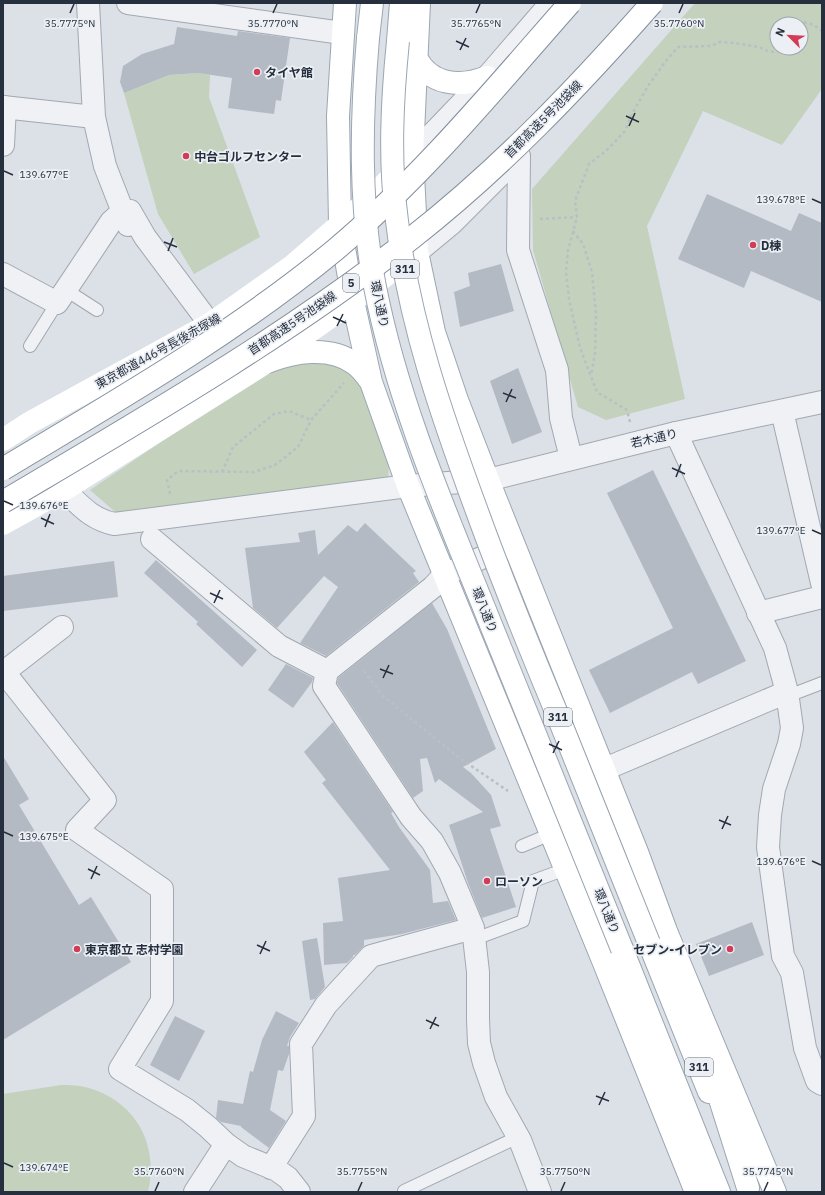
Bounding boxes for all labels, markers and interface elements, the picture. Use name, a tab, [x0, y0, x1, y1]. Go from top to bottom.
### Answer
north arrow	[769, 16, 809, 56]
text: 35.7775°N	[45, 17, 95, 30]
text: 35.7770°N	[248, 17, 298, 30]
text: 35.7765°N	[451, 17, 501, 30]
text: 35.7760°N	[654, 17, 704, 30]
text: N	[772, 25, 788, 38]
place label: タイヤ館	[265, 65, 313, 80]
marker: タイヤ館	[252, 67, 262, 77]
street label: 首都高速5号池袋線	[501, 77, 585, 161]
place label: 中台ゴルフセンター	[194, 149, 302, 164]
marker: 中台ゴルフセンター	[181, 151, 191, 161]
text: 139.677°E	[19, 168, 69, 181]
text: 139.678°E	[756, 193, 806, 206]
place label: D棟	[761, 238, 781, 253]
marker: D棟	[748, 240, 758, 250]
road number: 311	[391, 260, 419, 278]
road number: 5	[343, 274, 359, 292]
street label: 環八通り	[368, 279, 392, 329]
street label: 首都高速5号池袋線	[245, 288, 339, 358]
street label: 東京都道446号長後赤塚線	[92, 310, 224, 392]
street label: 若木通り	[629, 425, 679, 451]
text: 139.676°E	[19, 499, 69, 512]
text: 139.677°E	[756, 524, 806, 537]
street label: 環八通り	[469, 585, 501, 635]
road number: 311	[544, 708, 572, 726]
text: 139.675°E	[19, 830, 69, 843]
text: 139.676°E	[756, 855, 806, 868]
place label: ローソン	[495, 874, 543, 889]
marker: ローソン	[482, 876, 492, 886]
street label: 環八通り	[591, 886, 623, 936]
place label: 東京都立 志村学園	[85, 942, 184, 957]
place label: セブン-イレブン	[633, 942, 722, 957]
marker: 東京都立 志村学園	[72, 944, 82, 954]
marker: セブン-イレブン	[725, 944, 735, 954]
road number: 311	[685, 1058, 713, 1076]
text: 139.674°E	[19, 1161, 69, 1174]
text: 35.7760°N	[134, 1165, 184, 1178]
text: 35.7755°N	[337, 1165, 387, 1178]
text: 35.7750°N	[540, 1165, 590, 1178]
text: 35.7745°N	[743, 1165, 793, 1178]

